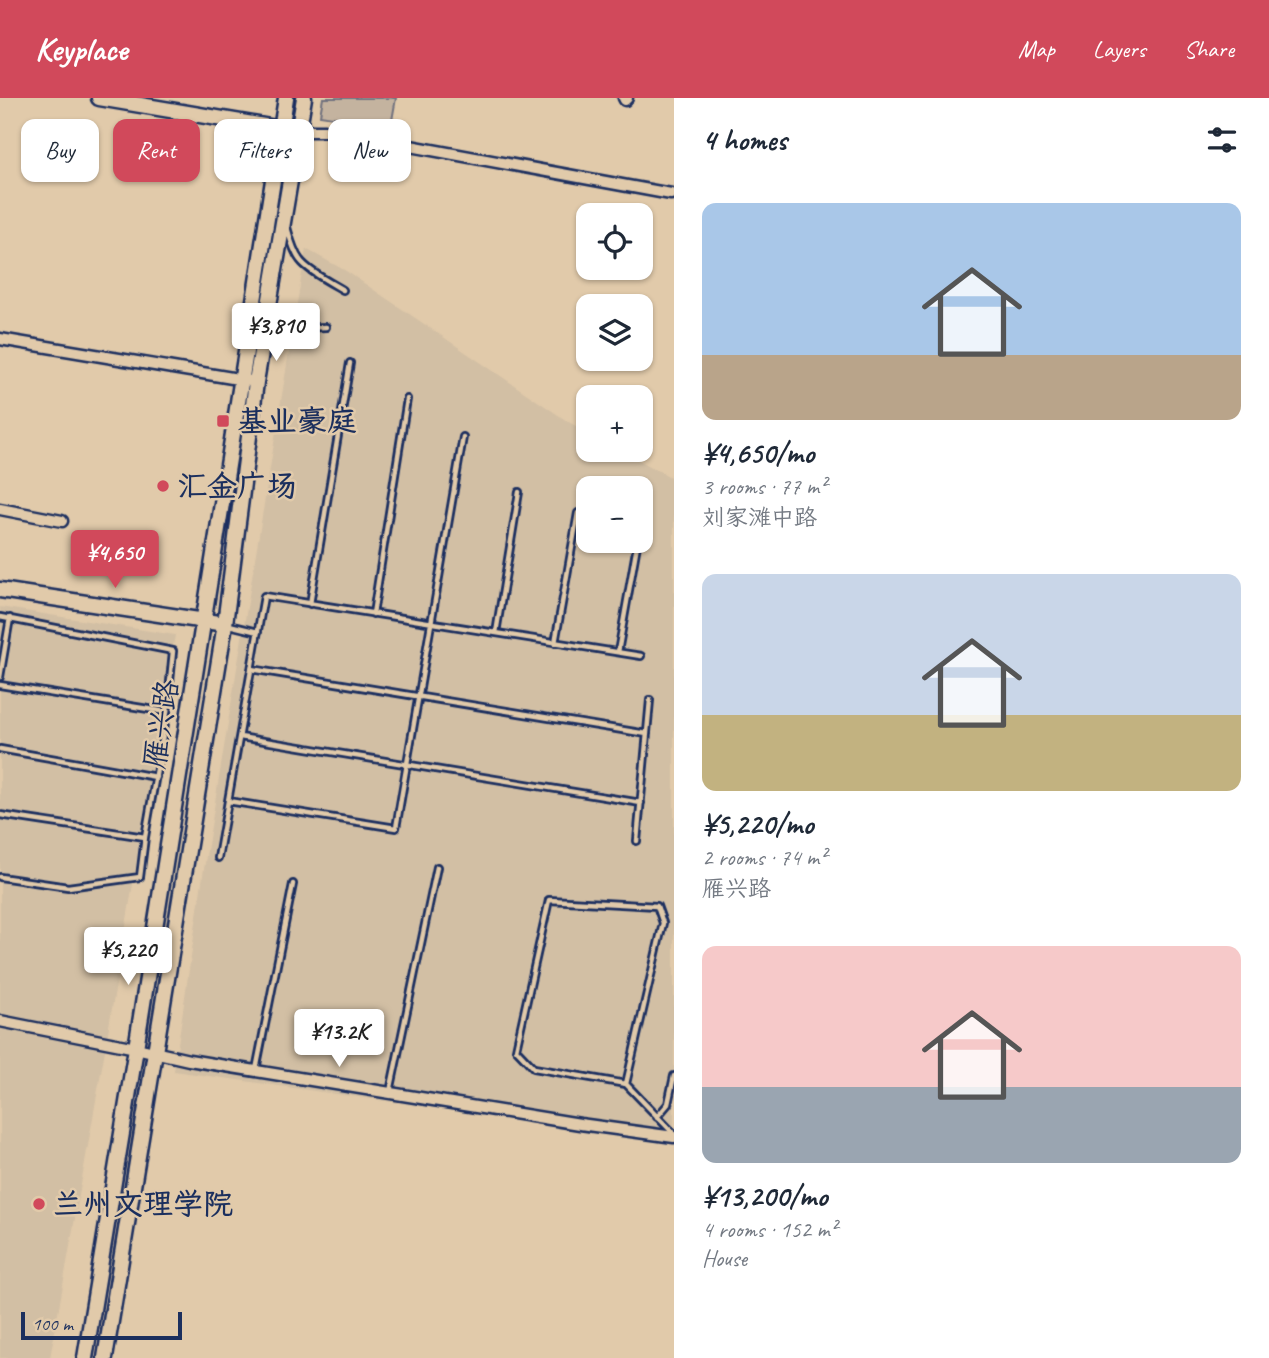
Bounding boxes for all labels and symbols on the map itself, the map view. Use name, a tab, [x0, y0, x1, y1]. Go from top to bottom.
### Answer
pin: ¥3,810	[219, 303, 333, 363]
place label: 基业豪庭	[237, 402, 357, 440]
marker: 基业豪庭	[215, 413, 231, 429]
place label: 汇金广场	[177, 467, 297, 505]
marker: 汇金广场	[155, 478, 171, 494]
pin: ¥4,650	[58, 531, 172, 590]
street label: 雁兴路	[135, 677, 187, 771]
pin: ¥5,220	[71, 928, 185, 987]
pin: ¥13.2K	[282, 1010, 396, 1069]
place label: 兰州文理学院	[53, 1185, 233, 1223]
marker: 兰州文理学院	[31, 1196, 47, 1212]
scale bar	[21, 1309, 182, 1341]

